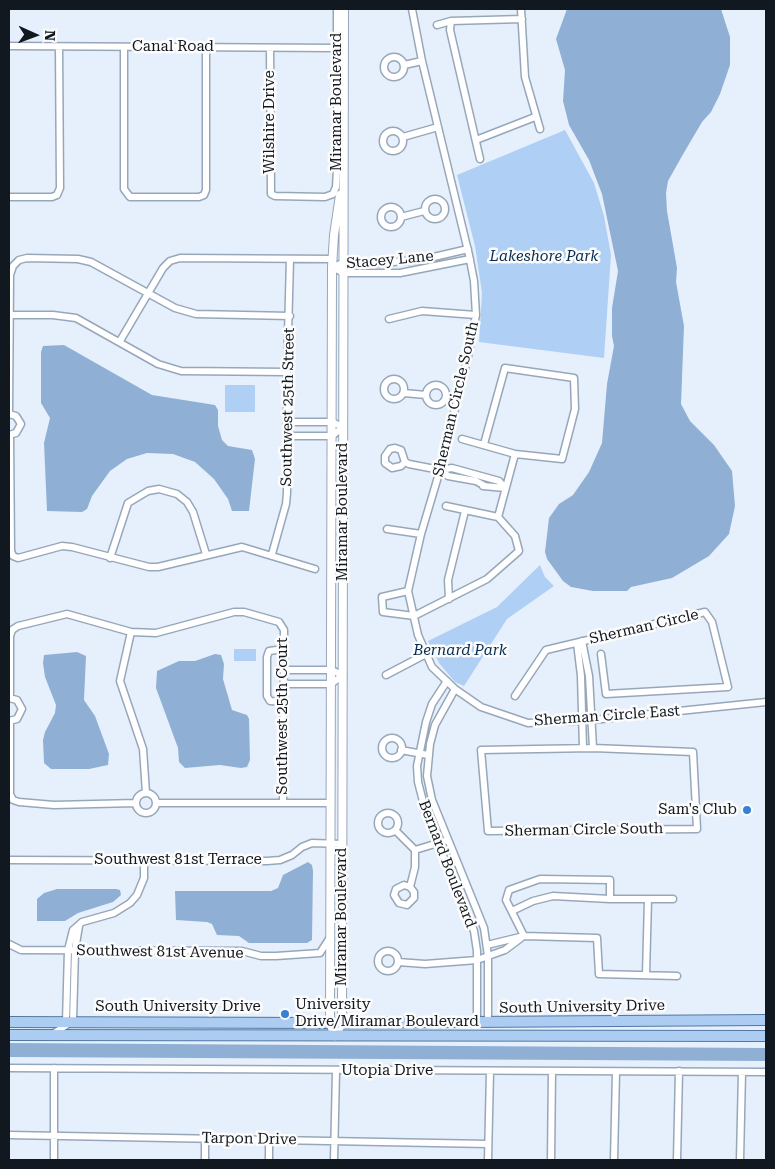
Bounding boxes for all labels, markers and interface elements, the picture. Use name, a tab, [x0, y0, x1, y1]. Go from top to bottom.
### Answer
north arrow	[10, 10, 60, 60]
text: N	[42, 30, 58, 41]
street label: Miramar Boulevard	[328, 33, 346, 171]
street label: Canal Road	[132, 38, 214, 56]
street label: Wilshire Drive	[261, 70, 279, 174]
street label: Stacey Lane	[346, 247, 434, 273]
park label: Lakeshore Park	[490, 248, 598, 266]
street label: Sherman Circle South	[429, 320, 483, 478]
street label: Southwest 25th Street	[278, 327, 298, 487]
street label: Miramar Boulevard	[334, 443, 352, 581]
street label: Sherman Circle	[588, 606, 700, 648]
street label: Southwest 25th Court	[274, 637, 292, 795]
park label: Bernard Park	[413, 642, 507, 660]
street label: Sherman Circle East	[534, 702, 680, 730]
street label: Bernard Boulevard	[414, 798, 480, 930]
place label: Sam's Club	[658, 801, 737, 819]
marker: Sam's Club	[741, 804, 753, 816]
street label: Sherman Circle South	[504, 820, 664, 840]
street label: Miramar Boulevard	[333, 848, 351, 986]
street label: Southwest 81st Terrace	[94, 851, 262, 869]
street label: Southwest 81st Avenue	[76, 942, 244, 962]
place label: University Drive/Miramar Boulevard	[295, 996, 479, 1031]
street label: South University Drive	[499, 997, 665, 1017]
street label: South University Drive	[95, 998, 261, 1016]
marker: University Drive/Miramar Boulevard	[279, 1008, 291, 1020]
street label: Utopia Drive	[341, 1062, 433, 1080]
street label: Tarpon Drive	[201, 1129, 297, 1149]

